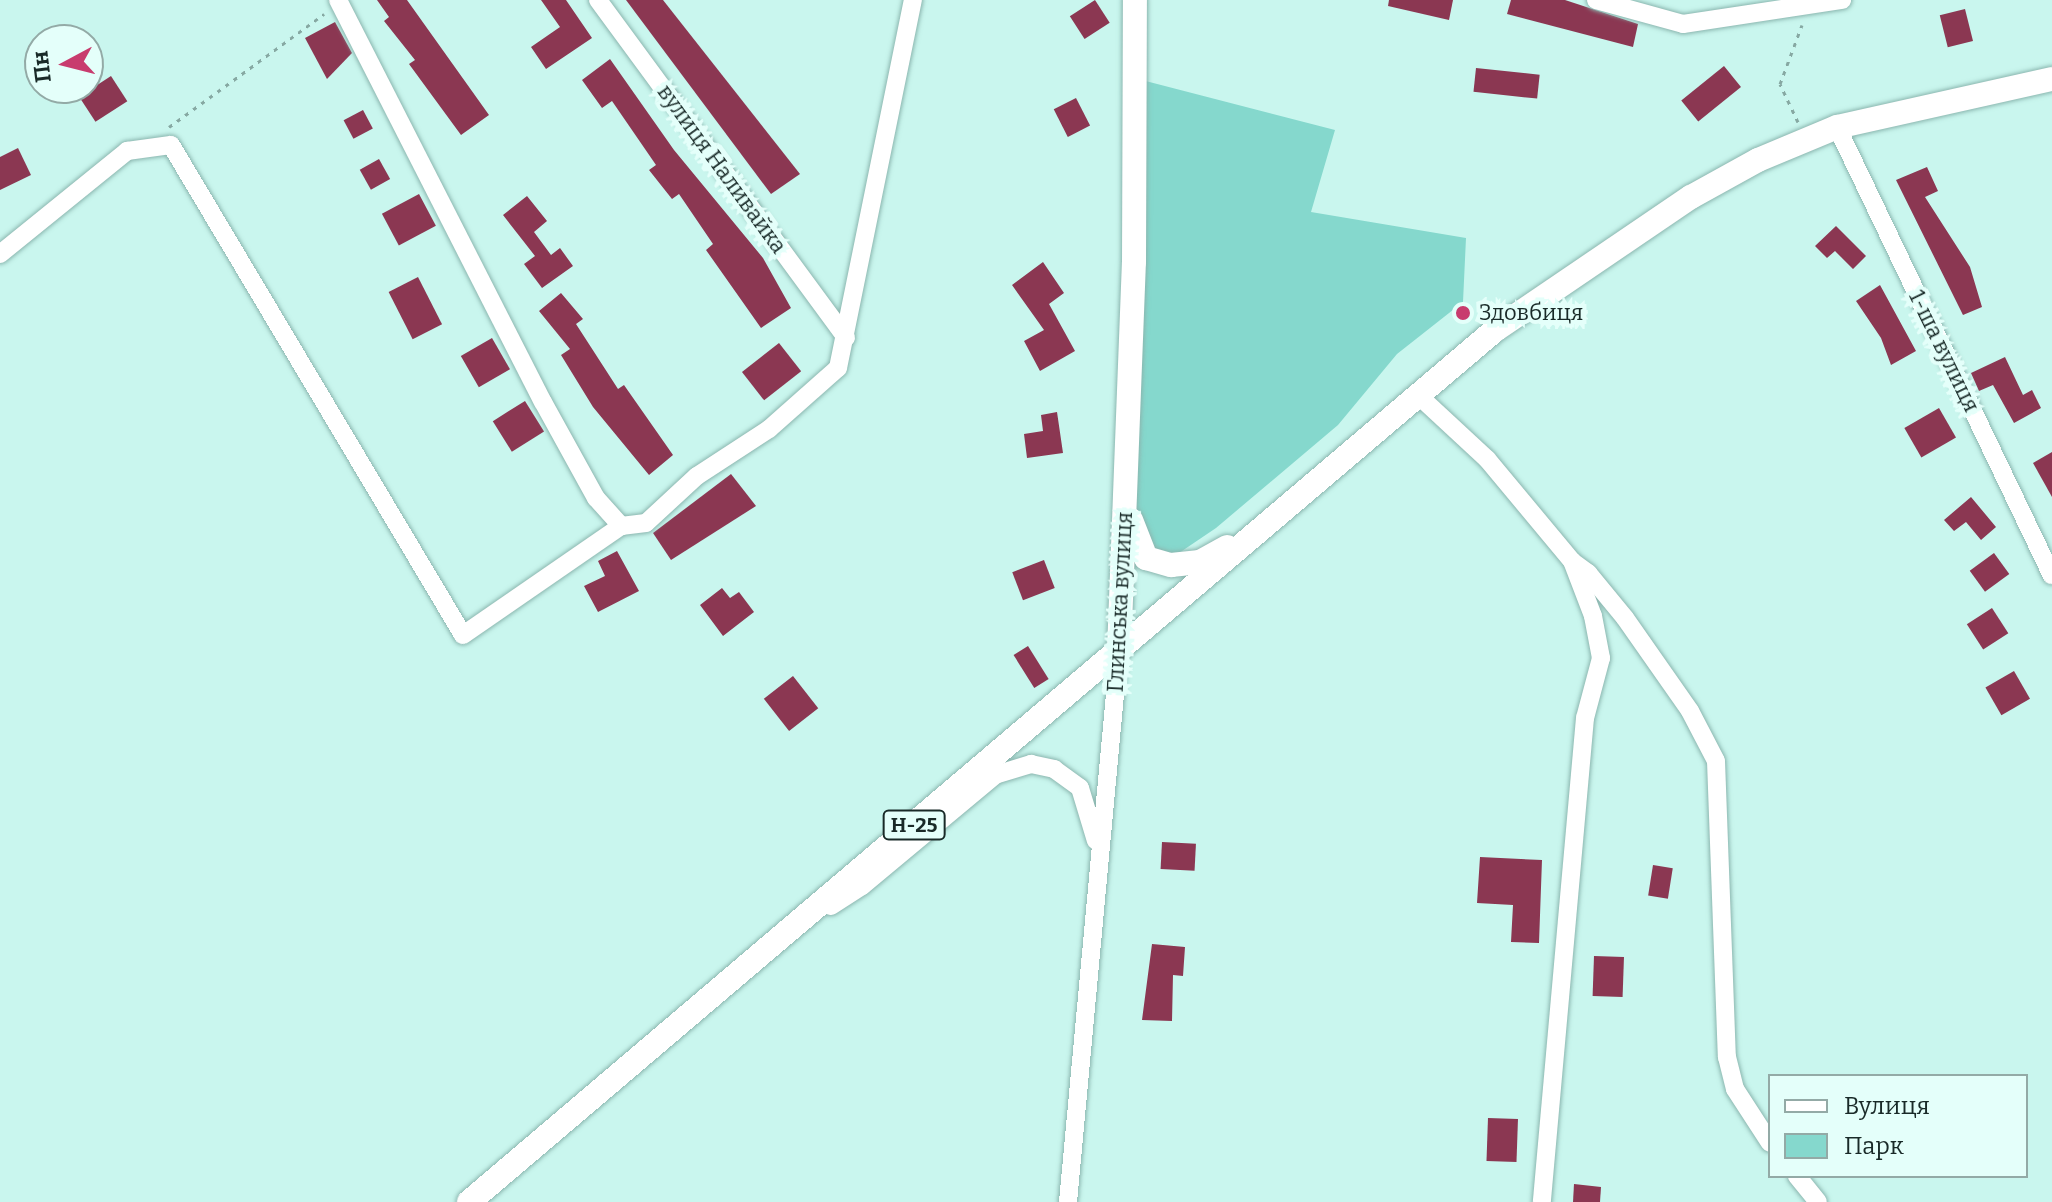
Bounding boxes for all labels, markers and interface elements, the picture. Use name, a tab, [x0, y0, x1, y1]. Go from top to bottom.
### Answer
north arrow	[24, 24, 104, 104]
text: Пн	[26, 49, 57, 84]
street label: вулиця Наливайка	[652, 79, 792, 259]
street label: 1-ша вулиця	[1903, 286, 1985, 416]
place label: Здовбиця	[1479, 300, 1583, 326]
marker: Здовбиця	[1454, 304, 1472, 322]
street label: Глинська вулиця	[1102, 511, 1138, 693]
road number: Н-25	[882, 809, 946, 841]
legend	[1768, 1074, 2028, 1178]
text: Вулиця	[1844, 1092, 1930, 1120]
text: Парк	[1844, 1132, 1904, 1160]

